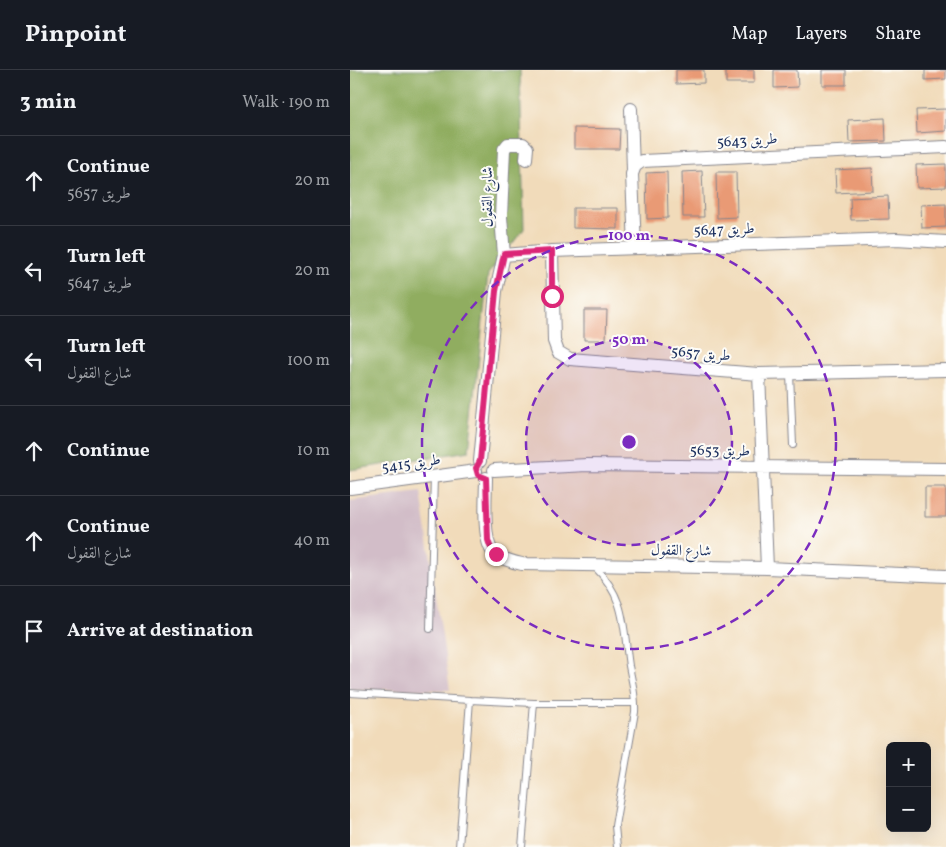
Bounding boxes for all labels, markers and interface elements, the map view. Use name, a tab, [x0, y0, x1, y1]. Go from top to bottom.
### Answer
text: Pinpoint	[25, 18, 127, 52]
text: Map	[731, 22, 767, 47]
text: Layers	[795, 22, 847, 47]
text: Share	[875, 22, 921, 47]
text: 3 min	[20, 88, 76, 117]
text: Walk · 190 m	[242, 92, 330, 114]
street label: طريق 5643	[716, 129, 778, 154]
text: Continue	[67, 154, 150, 180]
icon: ahead	[20, 167, 48, 195]
street label: شارع القفول	[478, 167, 500, 227]
text: 20 m	[295, 170, 330, 192]
text: طريق 5657	[67, 183, 131, 205]
street label: طريق 5647	[693, 219, 755, 242]
text: 100 m	[608, 226, 651, 247]
text: Turn left	[67, 244, 146, 270]
icon: left	[20, 257, 48, 285]
text: 20 m	[295, 260, 330, 282]
text: طريق 5647	[67, 273, 132, 295]
route start	[541, 285, 564, 308]
text: 50 m	[612, 330, 646, 351]
text: Turn left	[67, 334, 146, 360]
street label: طريق 5657	[670, 341, 732, 368]
icon: left	[20, 347, 48, 375]
text: 100 m	[287, 350, 330, 372]
text: شارع القفول	[67, 363, 132, 385]
centre of rings	[620, 433, 638, 451]
icon: ahead	[20, 437, 48, 465]
text: Continue	[67, 438, 150, 464]
text: 10 m	[297, 440, 330, 462]
street label: طريق 5653	[690, 440, 750, 463]
street label: طريق 5415	[380, 450, 442, 479]
text: Continue	[67, 514, 150, 540]
icon: ahead	[20, 527, 48, 555]
text: 40 m	[294, 530, 330, 552]
street label: شارع القفول	[651, 540, 711, 564]
text: شارع القفول	[67, 543, 132, 565]
route end	[485, 543, 508, 566]
icon: arrive	[20, 617, 48, 645]
text: Arrive at destination	[67, 618, 253, 644]
map controls	[886, 742, 931, 832]
button: +	[886, 742, 931, 787]
button: −	[886, 787, 931, 832]

